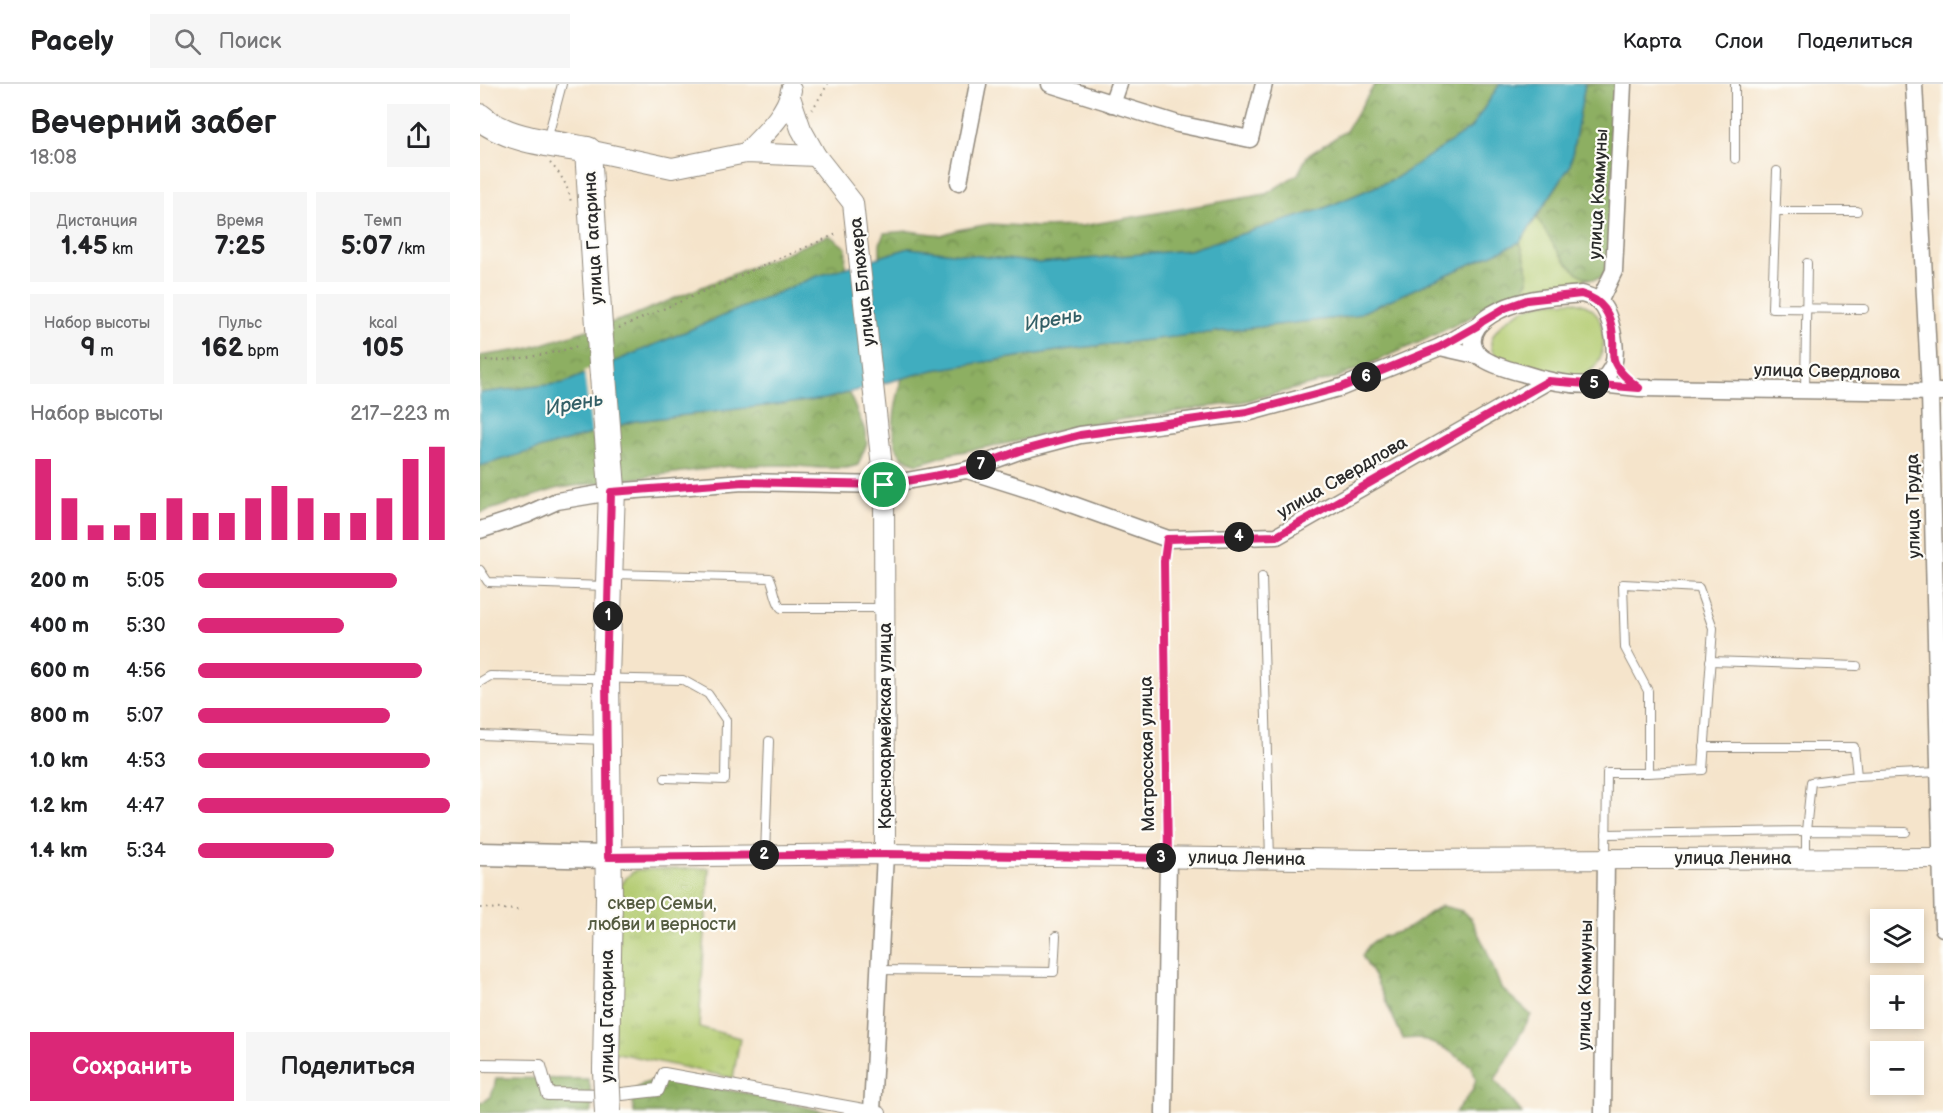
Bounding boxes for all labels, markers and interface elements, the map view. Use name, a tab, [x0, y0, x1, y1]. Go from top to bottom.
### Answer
search box	[150, 14, 570, 68]
text: Pacely	[30, 25, 114, 58]
icon: search	[171, 25, 204, 58]
text: Поиск	[219, 28, 281, 55]
text: Карта	[1623, 29, 1682, 54]
text: Слои	[1715, 29, 1764, 54]
text: Поделиться	[1797, 29, 1913, 54]
text: Вечерний забег	[30, 103, 277, 143]
button: share	[387, 104, 450, 167]
street label: улица Коммуны	[1585, 128, 1612, 260]
text: 18:08	[30, 146, 77, 170]
street label: улица Гагарина	[580, 170, 607, 305]
text: Дистанция	[57, 212, 137, 231]
text: Время	[216, 212, 264, 231]
text: Темп	[364, 212, 402, 231]
street label: улица Блюхера	[845, 216, 880, 347]
text: 1.45	[61, 231, 108, 262]
text: 7:25	[214, 231, 266, 262]
text: 5:07	[341, 231, 393, 262]
text: km	[108, 240, 133, 259]
text: /km	[393, 240, 425, 259]
water label: Ирень	[1022, 303, 1084, 337]
text: Набор высоты	[44, 314, 150, 333]
text: Пульс	[218, 314, 262, 333]
text: kcal	[369, 314, 397, 333]
text: 9	[81, 333, 96, 364]
text: 162	[201, 333, 243, 364]
text: 105	[362, 333, 404, 364]
text: m	[96, 342, 113, 361]
text: bpm	[243, 342, 279, 361]
street label: улица Свердлова	[1754, 360, 1901, 383]
pin: 6	[1351, 362, 1381, 392]
text: 6	[1361, 367, 1371, 386]
pin: 5	[1579, 369, 1609, 399]
text: 5	[1589, 374, 1599, 393]
water label: Ирень	[543, 387, 605, 421]
text: Набор высоты	[30, 402, 163, 426]
text: 217–223 m	[350, 402, 450, 426]
street label: улица Свердлова	[1274, 432, 1411, 523]
pin: 7	[966, 450, 996, 480]
street label: улица Труда	[1902, 453, 1925, 559]
text: 7	[977, 455, 985, 474]
pin	[858, 459, 909, 510]
icon: arrive	[867, 468, 900, 501]
pin: 4	[1224, 522, 1254, 552]
text: 4	[1234, 527, 1244, 546]
text: 200 m	[30, 569, 89, 593]
text: 5:05	[126, 569, 165, 593]
pin: 1	[593, 601, 623, 631]
text: 1	[605, 606, 611, 625]
text: 400 m	[30, 614, 89, 638]
text: 5:30	[126, 614, 166, 638]
street label: Красноармейская улица	[875, 622, 896, 830]
text: 600 m	[30, 659, 90, 683]
text: 4:56	[126, 659, 166, 683]
street label: Матросская улица	[1136, 676, 1159, 832]
text: 800 m	[30, 704, 89, 728]
text: 5:07	[126, 704, 163, 728]
text: 1.0 km	[30, 749, 88, 773]
text: 4:53	[126, 749, 166, 773]
text: 1.2 km	[30, 794, 88, 818]
text: 4:47	[126, 794, 164, 818]
text: 1.4 km	[30, 839, 88, 863]
text: 5:34	[126, 839, 166, 863]
pin: 2	[749, 840, 779, 870]
pin: 3	[1146, 843, 1176, 873]
text: 2	[759, 845, 769, 864]
street label: улица Ленина	[1188, 847, 1306, 870]
text: 3	[1156, 848, 1166, 867]
street label: улица Ленина	[1674, 848, 1792, 869]
park label: сквер Семьи, любви и верности	[587, 893, 737, 935]
map controls	[1870, 909, 1924, 1095]
button: layers	[1870, 909, 1924, 963]
street label: улица Коммуны	[1574, 919, 1597, 1051]
street label: улица Гагарина	[597, 949, 618, 1083]
button: +	[1870, 975, 1924, 1029]
button: Сохранить	[30, 1032, 234, 1101]
button: Поделиться	[246, 1032, 450, 1101]
button: −	[1870, 1041, 1924, 1095]

